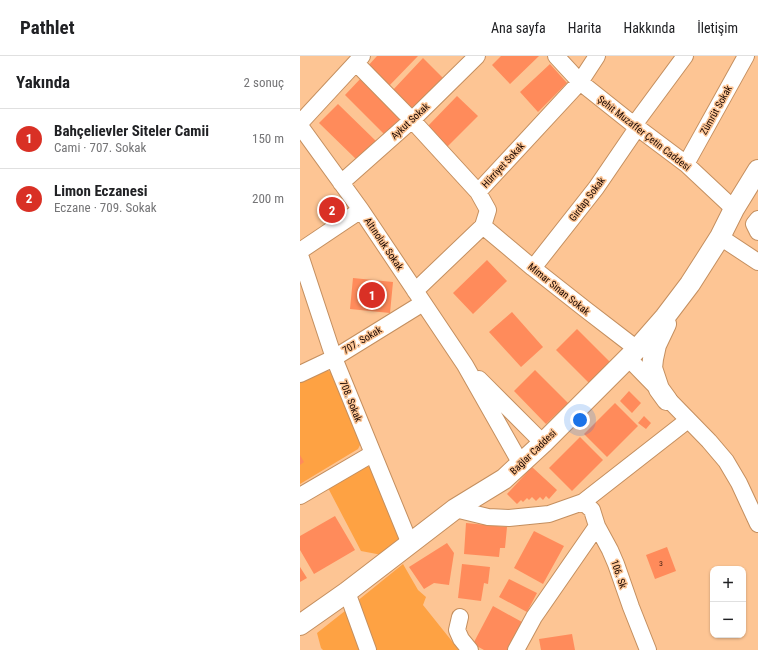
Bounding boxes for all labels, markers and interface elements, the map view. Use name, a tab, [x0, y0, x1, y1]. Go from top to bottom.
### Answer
text: Pathlet	[20, 16, 75, 39]
text: Ana sayfa	[491, 20, 546, 36]
text: Harita	[568, 20, 601, 36]
text: Hakkında	[623, 20, 675, 36]
text: İletişim	[697, 20, 738, 36]
text: Yakında	[16, 72, 70, 92]
text: 2 sonuç	[244, 75, 284, 90]
street label: Zümrüt Sokak	[698, 83, 734, 137]
street label: Şehit Muzaffer Çetin Caddesi	[595, 93, 693, 173]
street label: Aykut Sokak	[389, 100, 432, 141]
text: Bahçelievler Siteler Camii	[54, 122, 209, 140]
text: 1	[26, 131, 32, 146]
text: 150 m	[252, 131, 284, 146]
text: Cami · 707. Sokak	[54, 140, 146, 155]
street label: Hürriyet Sokak	[479, 140, 527, 190]
street label: Girdap Sokak	[567, 174, 607, 223]
text: Limon Eczanesi	[54, 182, 148, 200]
text: 2	[26, 191, 32, 206]
text: 200 m	[252, 191, 284, 206]
pin: 2	[319, 195, 345, 225]
text: Eczane · 709. Sokak	[54, 200, 157, 215]
street label: Altınoluk Sokak	[362, 216, 406, 273]
street label: Mimar Sinan Sokak	[526, 261, 592, 317]
pin: 1	[359, 280, 385, 310]
street label: 707. Sokak	[340, 324, 384, 356]
street label: 708. Sokak	[338, 379, 364, 424]
your location	[570, 410, 590, 430]
street label: Bağlar Caddesi	[508, 427, 558, 477]
street label: 106. Sk	[609, 558, 629, 590]
house number: 3	[659, 559, 663, 568]
map controls	[710, 566, 746, 638]
button: +	[710, 566, 746, 602]
button: −	[710, 602, 746, 638]

